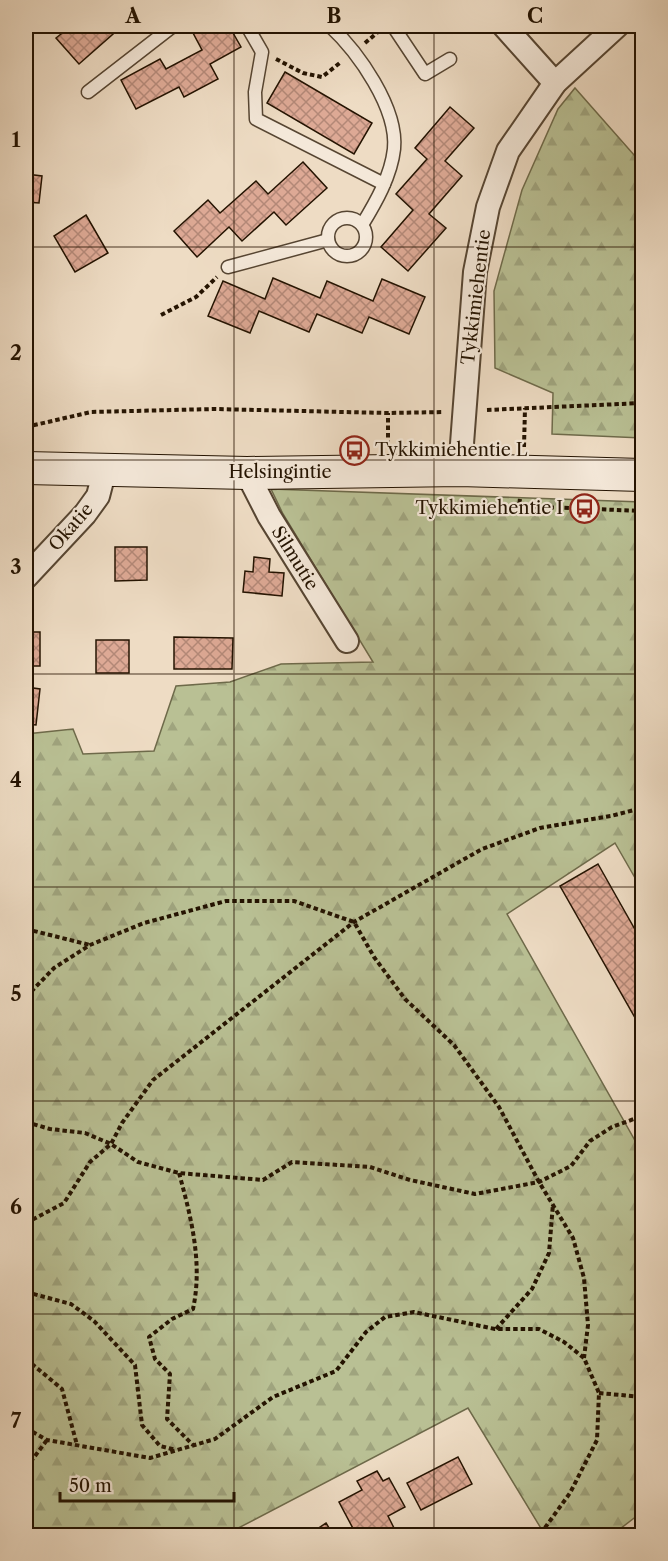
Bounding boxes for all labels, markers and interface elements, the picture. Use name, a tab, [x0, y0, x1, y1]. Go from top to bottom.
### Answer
text: A	[124, 4, 141, 28]
text: B	[327, 4, 342, 28]
text: C	[527, 4, 543, 28]
text: 1	[12, 128, 21, 152]
street label: Tykkimiehentie	[457, 228, 495, 366]
text: 2	[10, 341, 22, 365]
bus stop icon: Tykkimiehentie L	[338, 434, 370, 466]
place label: Tykkimiehentie L	[375, 439, 528, 461]
street label: Helsingintie	[228, 461, 332, 483]
bus stop icon: Tykkimiehentie I	[568, 492, 600, 524]
place label: Tykkimiehentie I	[416, 497, 563, 519]
street label: Okatie	[44, 499, 98, 555]
street label: Silmutie	[267, 522, 323, 594]
text: 3	[10, 555, 22, 579]
text: 4	[10, 768, 22, 792]
text: 5	[10, 982, 22, 1006]
text: 6	[10, 1195, 22, 1219]
text: 7	[11, 1409, 22, 1433]
scale bar	[60, 1465, 234, 1503]
text: 50 m	[69, 1475, 112, 1497]

